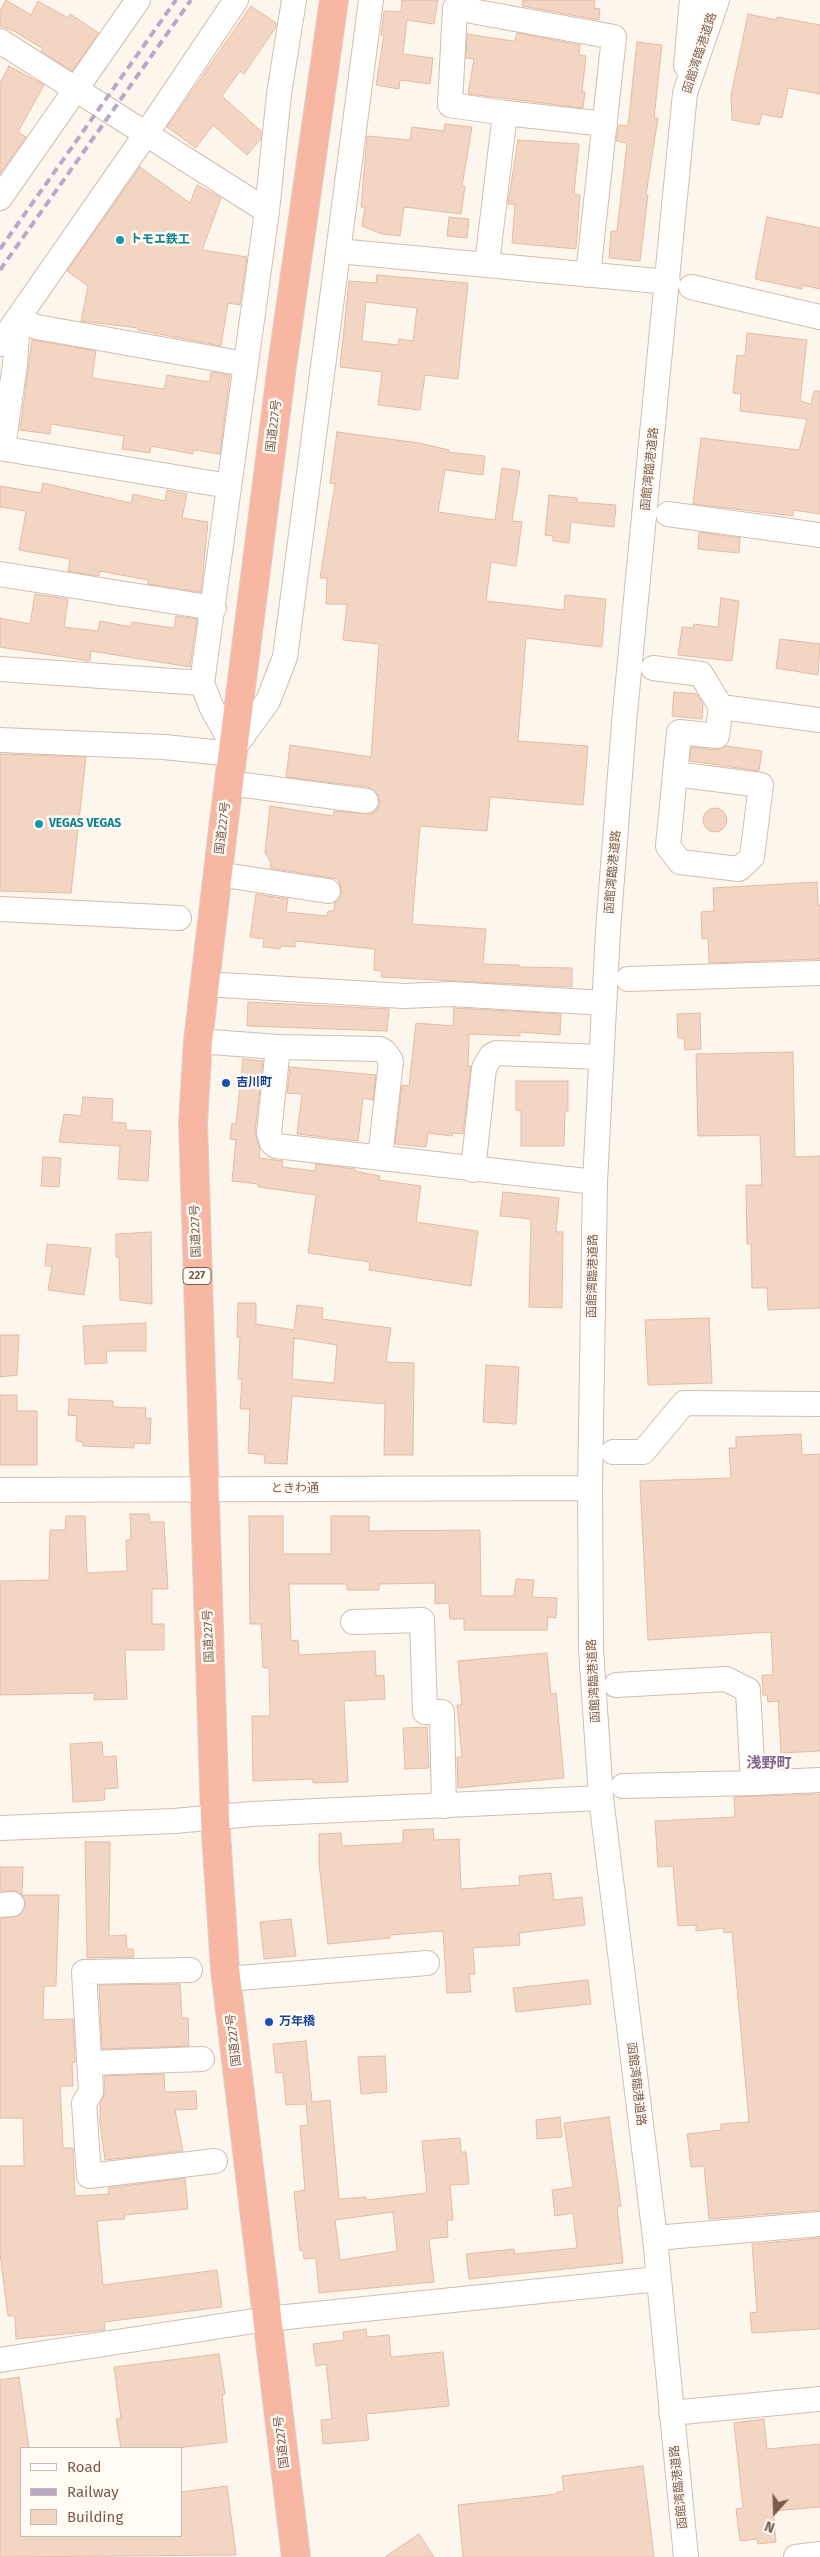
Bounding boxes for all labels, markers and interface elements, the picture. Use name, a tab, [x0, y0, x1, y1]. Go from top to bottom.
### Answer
street label: 函館湾臨港道路	[680, 11, 720, 95]
place label: トモエ鉄工	[130, 233, 190, 247]
marker: トモエ鉄工	[114, 234, 126, 246]
street label: 国道227号	[264, 399, 284, 453]
street label: 函館湾臨港道路	[638, 426, 662, 512]
street label: 国道227号	[213, 801, 233, 855]
place label: VEGAS VEGAS	[49, 817, 121, 831]
marker: VEGAS VEGAS	[33, 818, 45, 830]
street label: 函館湾臨港道路	[602, 830, 624, 914]
place label: 吉川町	[236, 1076, 272, 1090]
marker: 吉川町	[220, 1077, 232, 1089]
street label: 国道227号	[188, 1204, 204, 1258]
street label: 函館湾臨港道路	[585, 1234, 601, 1318]
road number: 227	[183, 1268, 211, 1284]
street label: ときわ通	[271, 1482, 319, 1496]
street label: 国道227号	[201, 1609, 217, 1663]
street label: 函館湾臨港道路	[585, 1639, 603, 1723]
district label: 浅野町	[747, 1755, 791, 1773]
street label: 国道227号	[224, 2013, 244, 2067]
place label: 万年橋	[279, 2015, 315, 2029]
marker: 万年橋	[263, 2016, 275, 2028]
street label: 函館湾臨港道路	[624, 2041, 648, 2127]
street label: 国道227号	[272, 2415, 292, 2469]
street label: 函館湾臨港道路	[667, 2444, 691, 2530]
legend	[20, 2447, 182, 2537]
text: Road	[67, 2458, 102, 2476]
text: Railway	[67, 2483, 119, 2501]
north arrow	[750, 2487, 800, 2537]
text: Building	[67, 2508, 123, 2526]
text: N	[762, 2517, 777, 2536]

